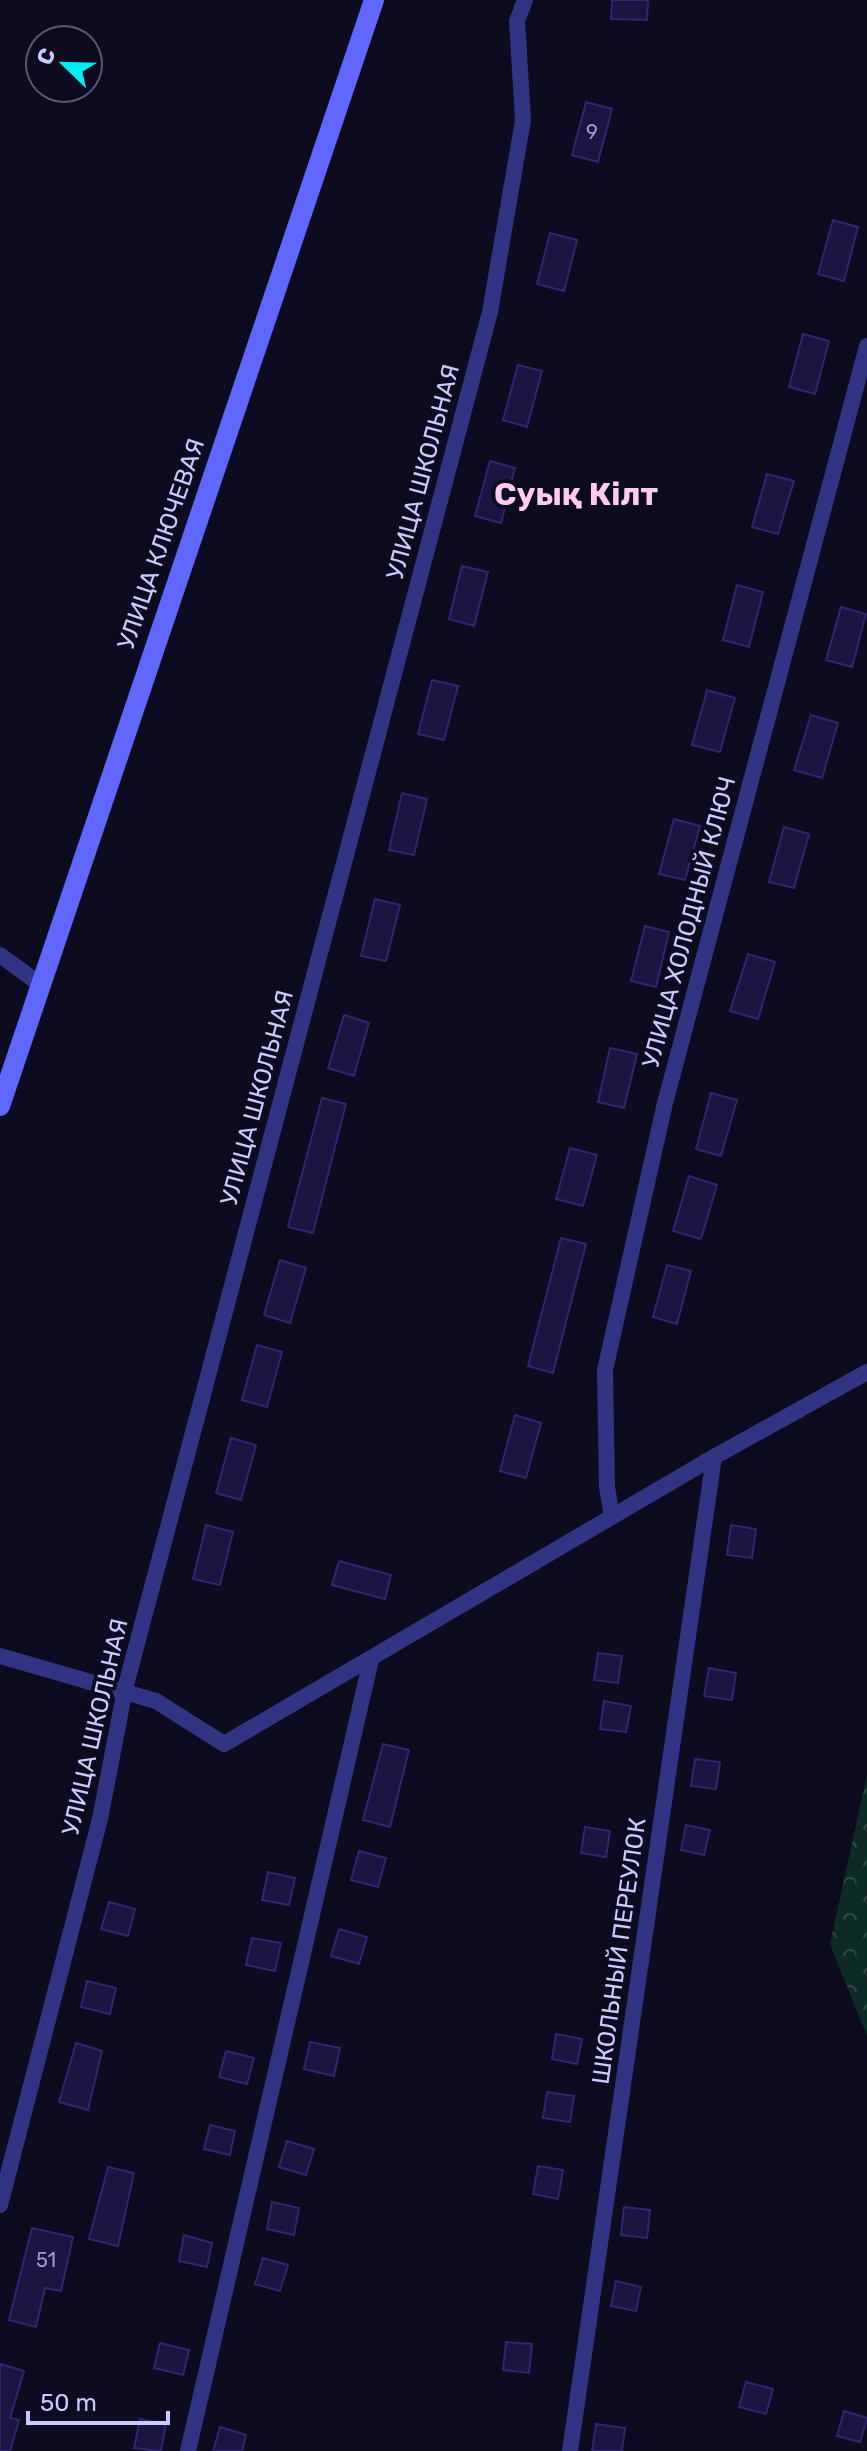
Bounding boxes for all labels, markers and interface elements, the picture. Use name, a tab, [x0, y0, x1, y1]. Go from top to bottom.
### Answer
north arrow	[24, 24, 104, 104]
text: С	[31, 44, 61, 69]
house number: 9	[586, 120, 598, 144]
street label: УЛИЦА ШКОЛЬНАЯ	[381, 361, 465, 583]
street label: УЛИЦА КЛЮЧЕВАЯ	[112, 435, 210, 653]
district label: Суық Кілт	[494, 475, 658, 513]
street label: УЛИЦА ХОЛОДНЫЙ КЛЮЧ	[637, 773, 741, 1071]
street label: УЛИЦА ШКОЛЬНАЯ	[215, 987, 299, 1209]
street label: УЛИЦА ШКОЛЬНАЯ	[56, 1616, 134, 1838]
street label: ШКОЛЬНЫЙ ПЕРЕУЛОК	[586, 1816, 652, 2086]
house number: 51	[36, 2248, 56, 2272]
scale bar	[28, 2375, 168, 2425]
text: 50 m	[40, 2389, 97, 2417]

